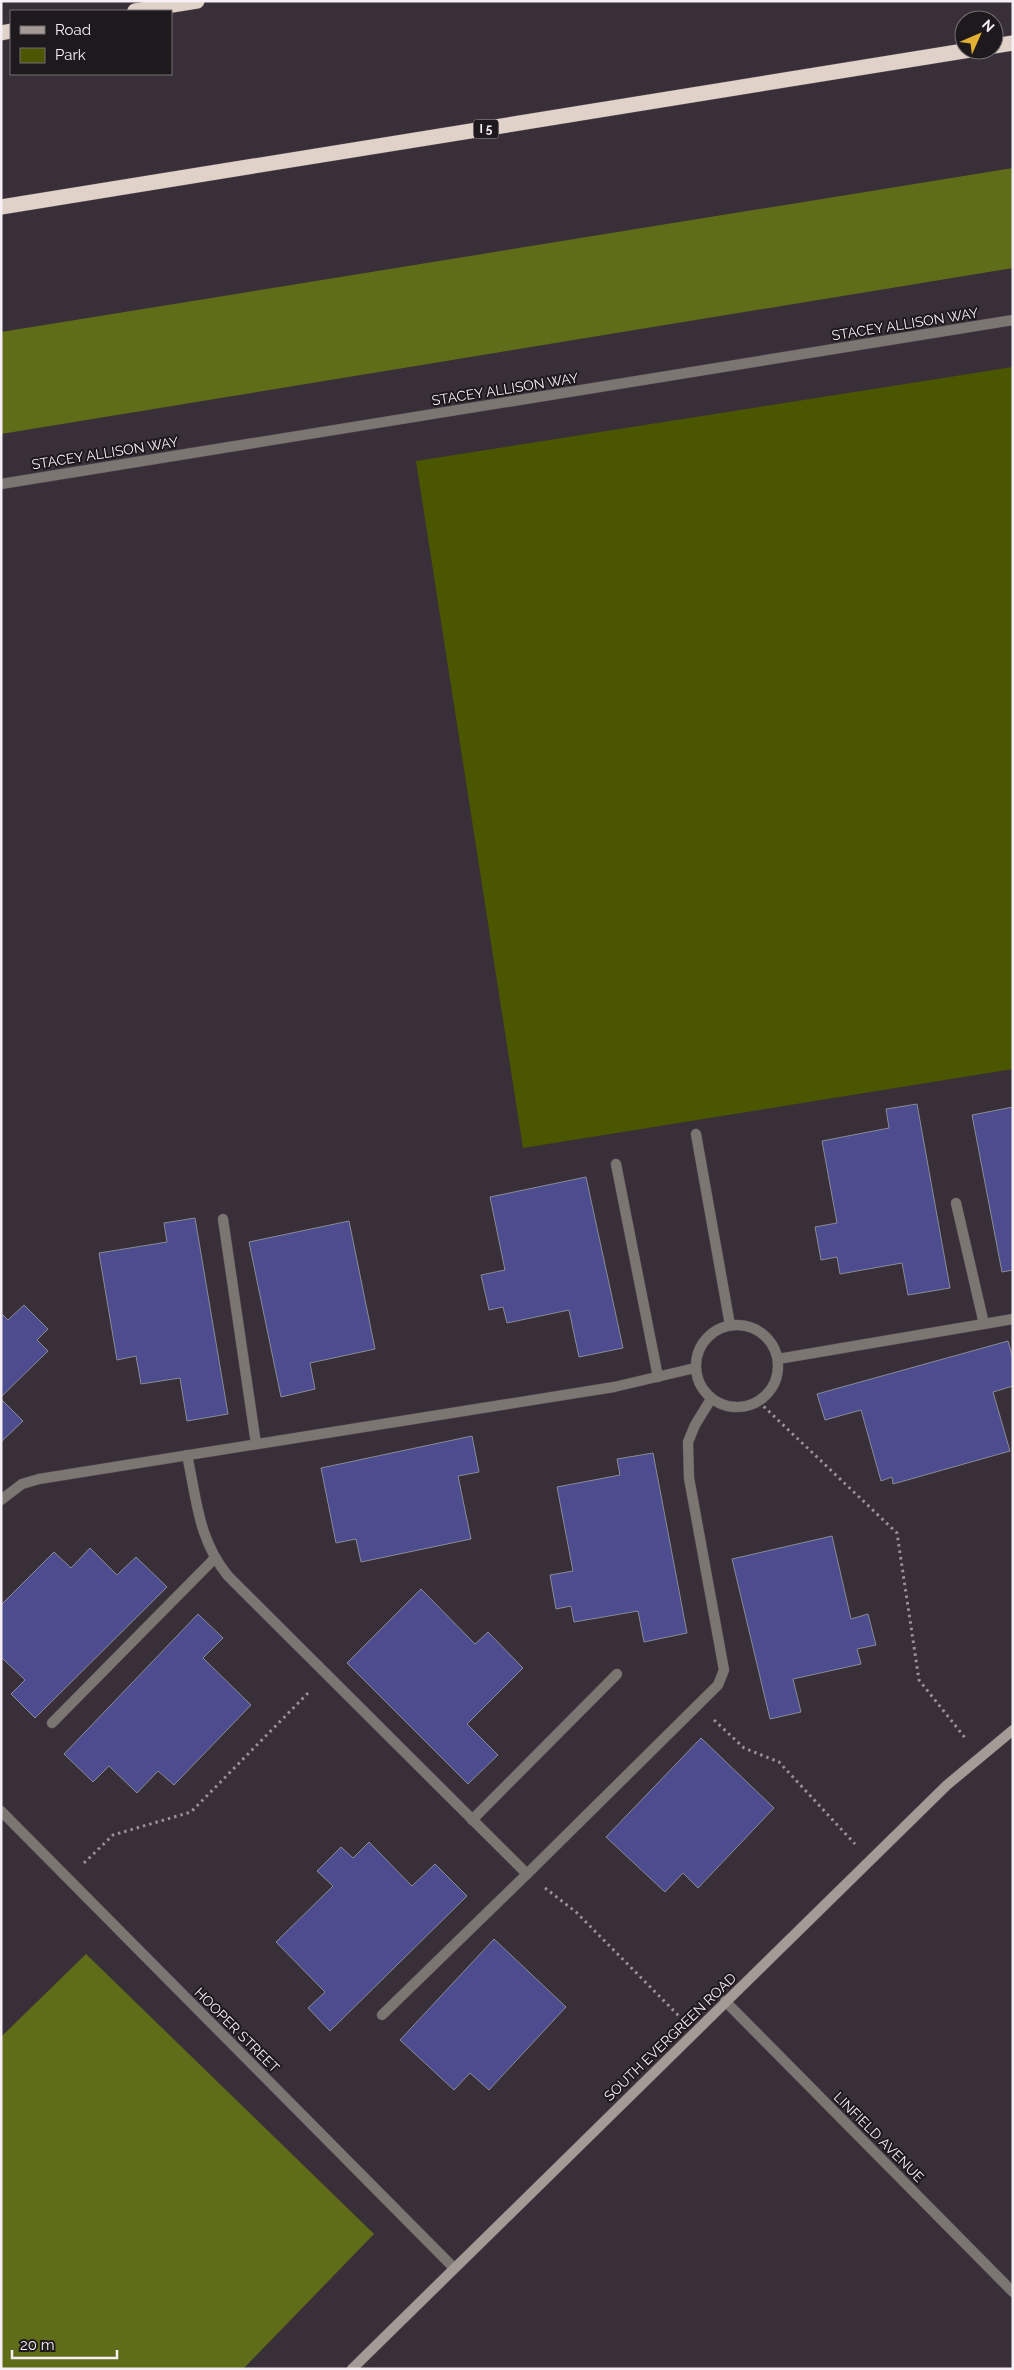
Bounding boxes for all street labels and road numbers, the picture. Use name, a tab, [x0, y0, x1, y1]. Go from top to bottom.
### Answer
road number: I 5	[474, 120, 498, 138]
street label: STACEY ALLISON WAY	[830, 304, 980, 344]
street label: STACEY ALLISON WAY	[430, 369, 580, 409]
street label: STACEY ALLISON WAY	[30, 433, 180, 473]
street label: SOUTH EVERGREEN ROAD	[601, 1970, 739, 2104]
street label: HOOPER STREET	[191, 1984, 283, 2076]
street label: LINFIELD AVENUE	[831, 2089, 927, 2185]

